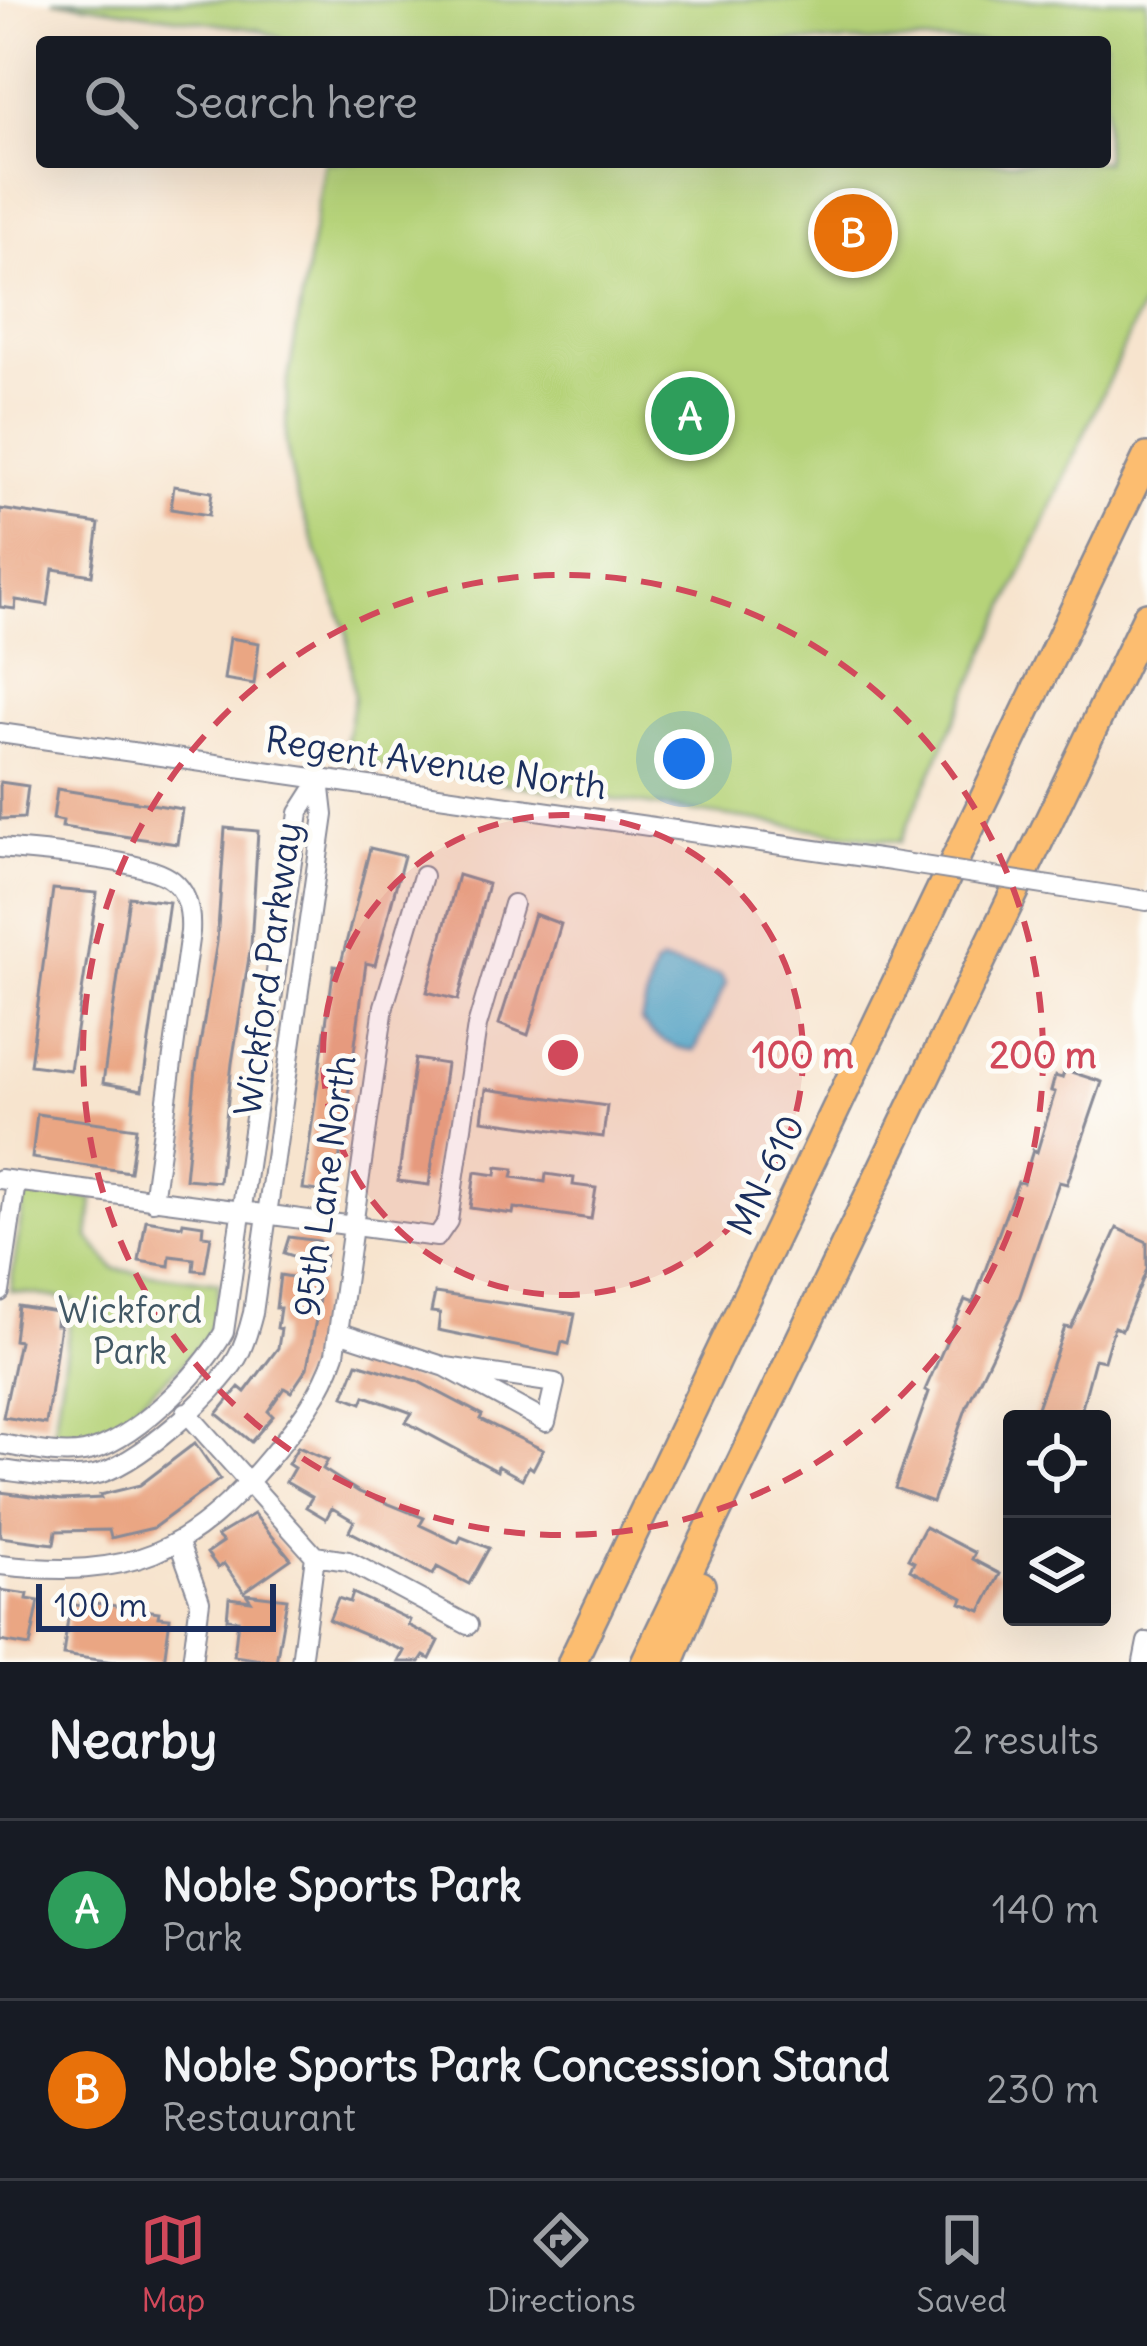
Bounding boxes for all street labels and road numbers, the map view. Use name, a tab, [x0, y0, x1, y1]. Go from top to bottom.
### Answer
street label: Regent Avenue North	[263, 717, 609, 809]
street label: Wickford Parkway	[225, 819, 311, 1119]
street label: 95th Lane North	[284, 1052, 366, 1320]
street label: MN-610	[718, 1107, 814, 1243]

